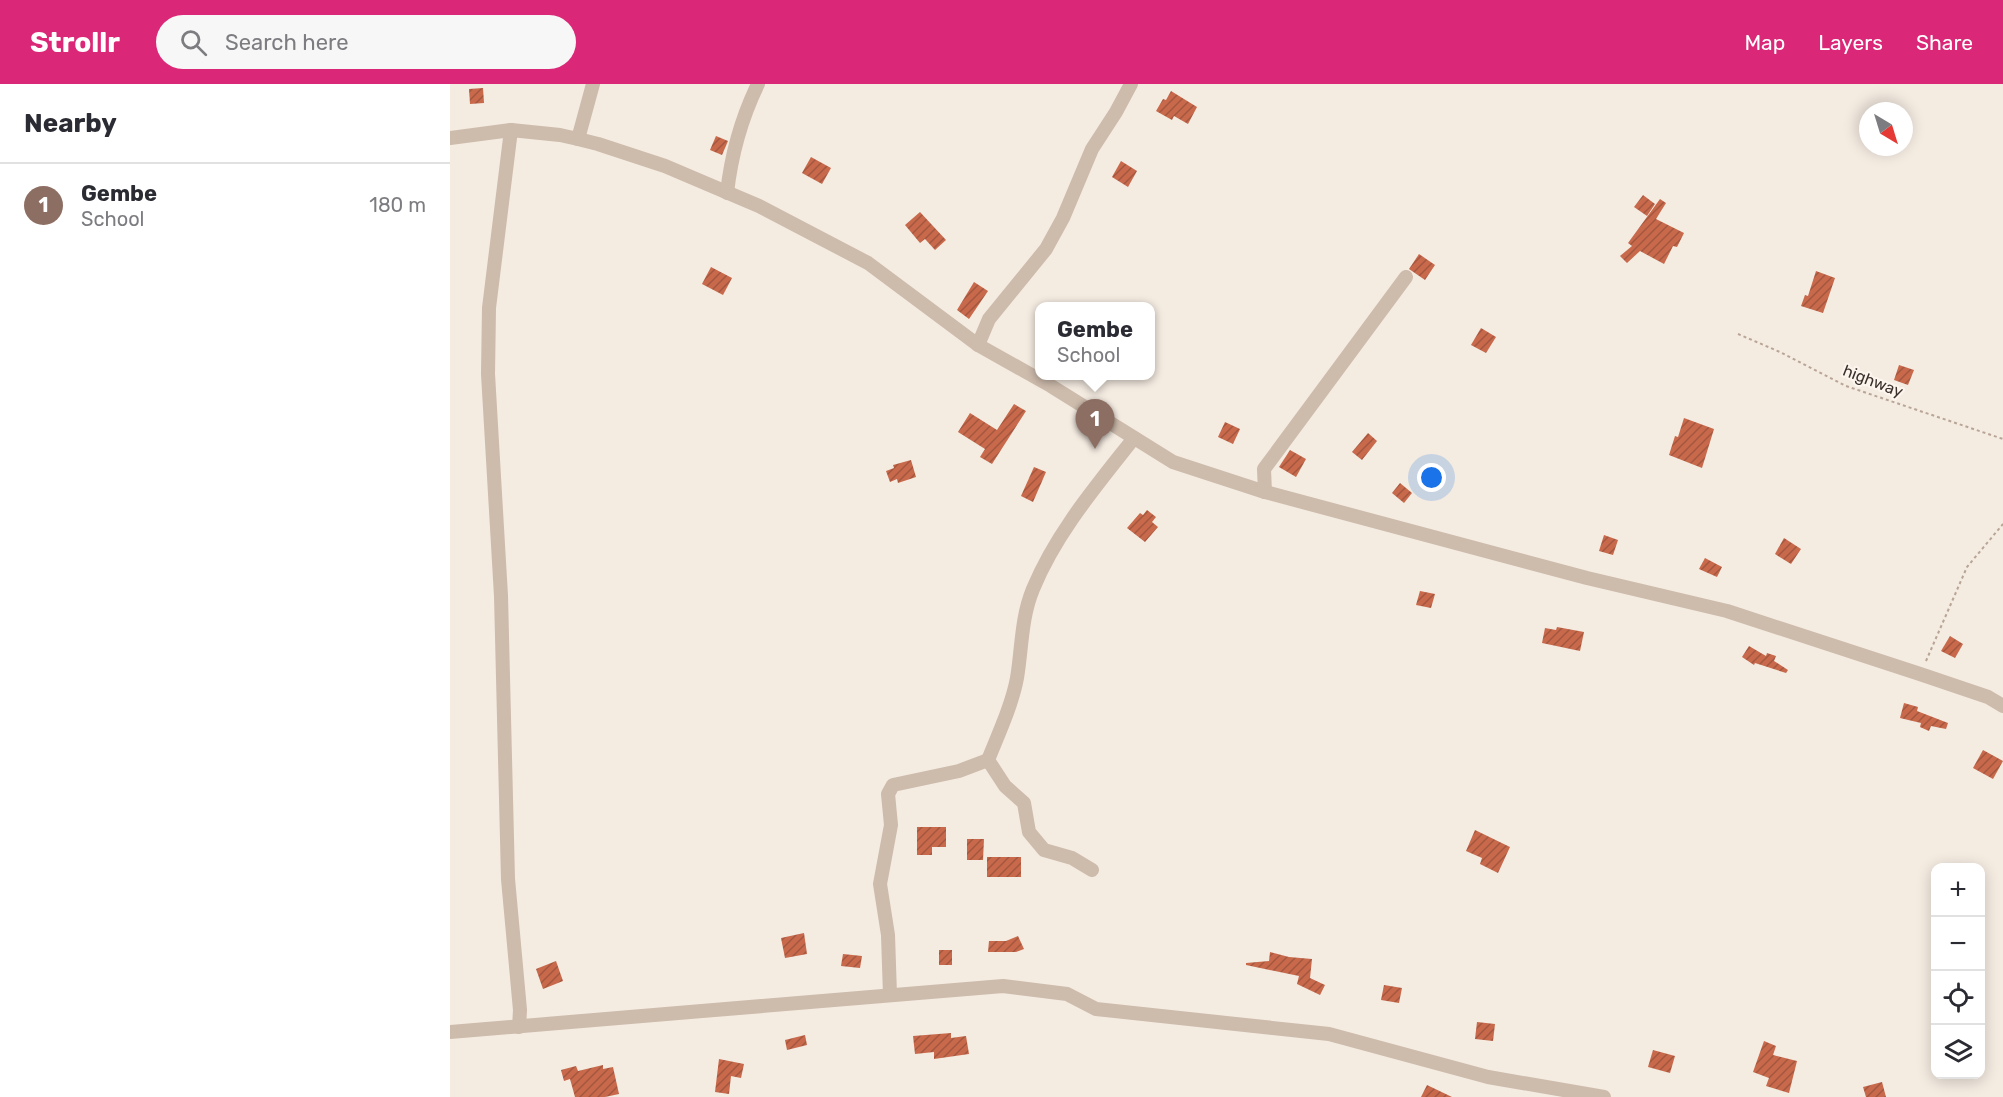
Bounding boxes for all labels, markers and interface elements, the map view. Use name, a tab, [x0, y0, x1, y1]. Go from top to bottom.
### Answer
search box	[156, 15, 576, 69]
text: Strollr	[30, 26, 120, 59]
icon: search	[177, 26, 210, 59]
text: Search here	[225, 29, 348, 56]
text: Map	[1744, 30, 1785, 55]
text: Layers	[1818, 30, 1883, 55]
text: Share	[1916, 30, 1973, 55]
north arrow	[1859, 102, 1913, 156]
text: Nearby	[24, 108, 117, 139]
text: Gembe	[81, 180, 157, 207]
text: 1	[39, 193, 48, 217]
text: 180 m	[369, 193, 426, 217]
text: School	[81, 207, 144, 231]
popup	[1035, 302, 1155, 380]
text: Gembe	[1057, 316, 1133, 343]
text: School	[1057, 343, 1120, 367]
street label: highway	[1840, 361, 1906, 401]
pin: 1	[1076, 400, 1114, 449]
your location	[1417, 463, 1446, 492]
map controls	[1931, 863, 1985, 1079]
button: +	[1931, 863, 1985, 917]
button: −	[1931, 917, 1985, 971]
button: locate	[1931, 971, 1985, 1025]
button: layers	[1931, 1025, 1985, 1079]

